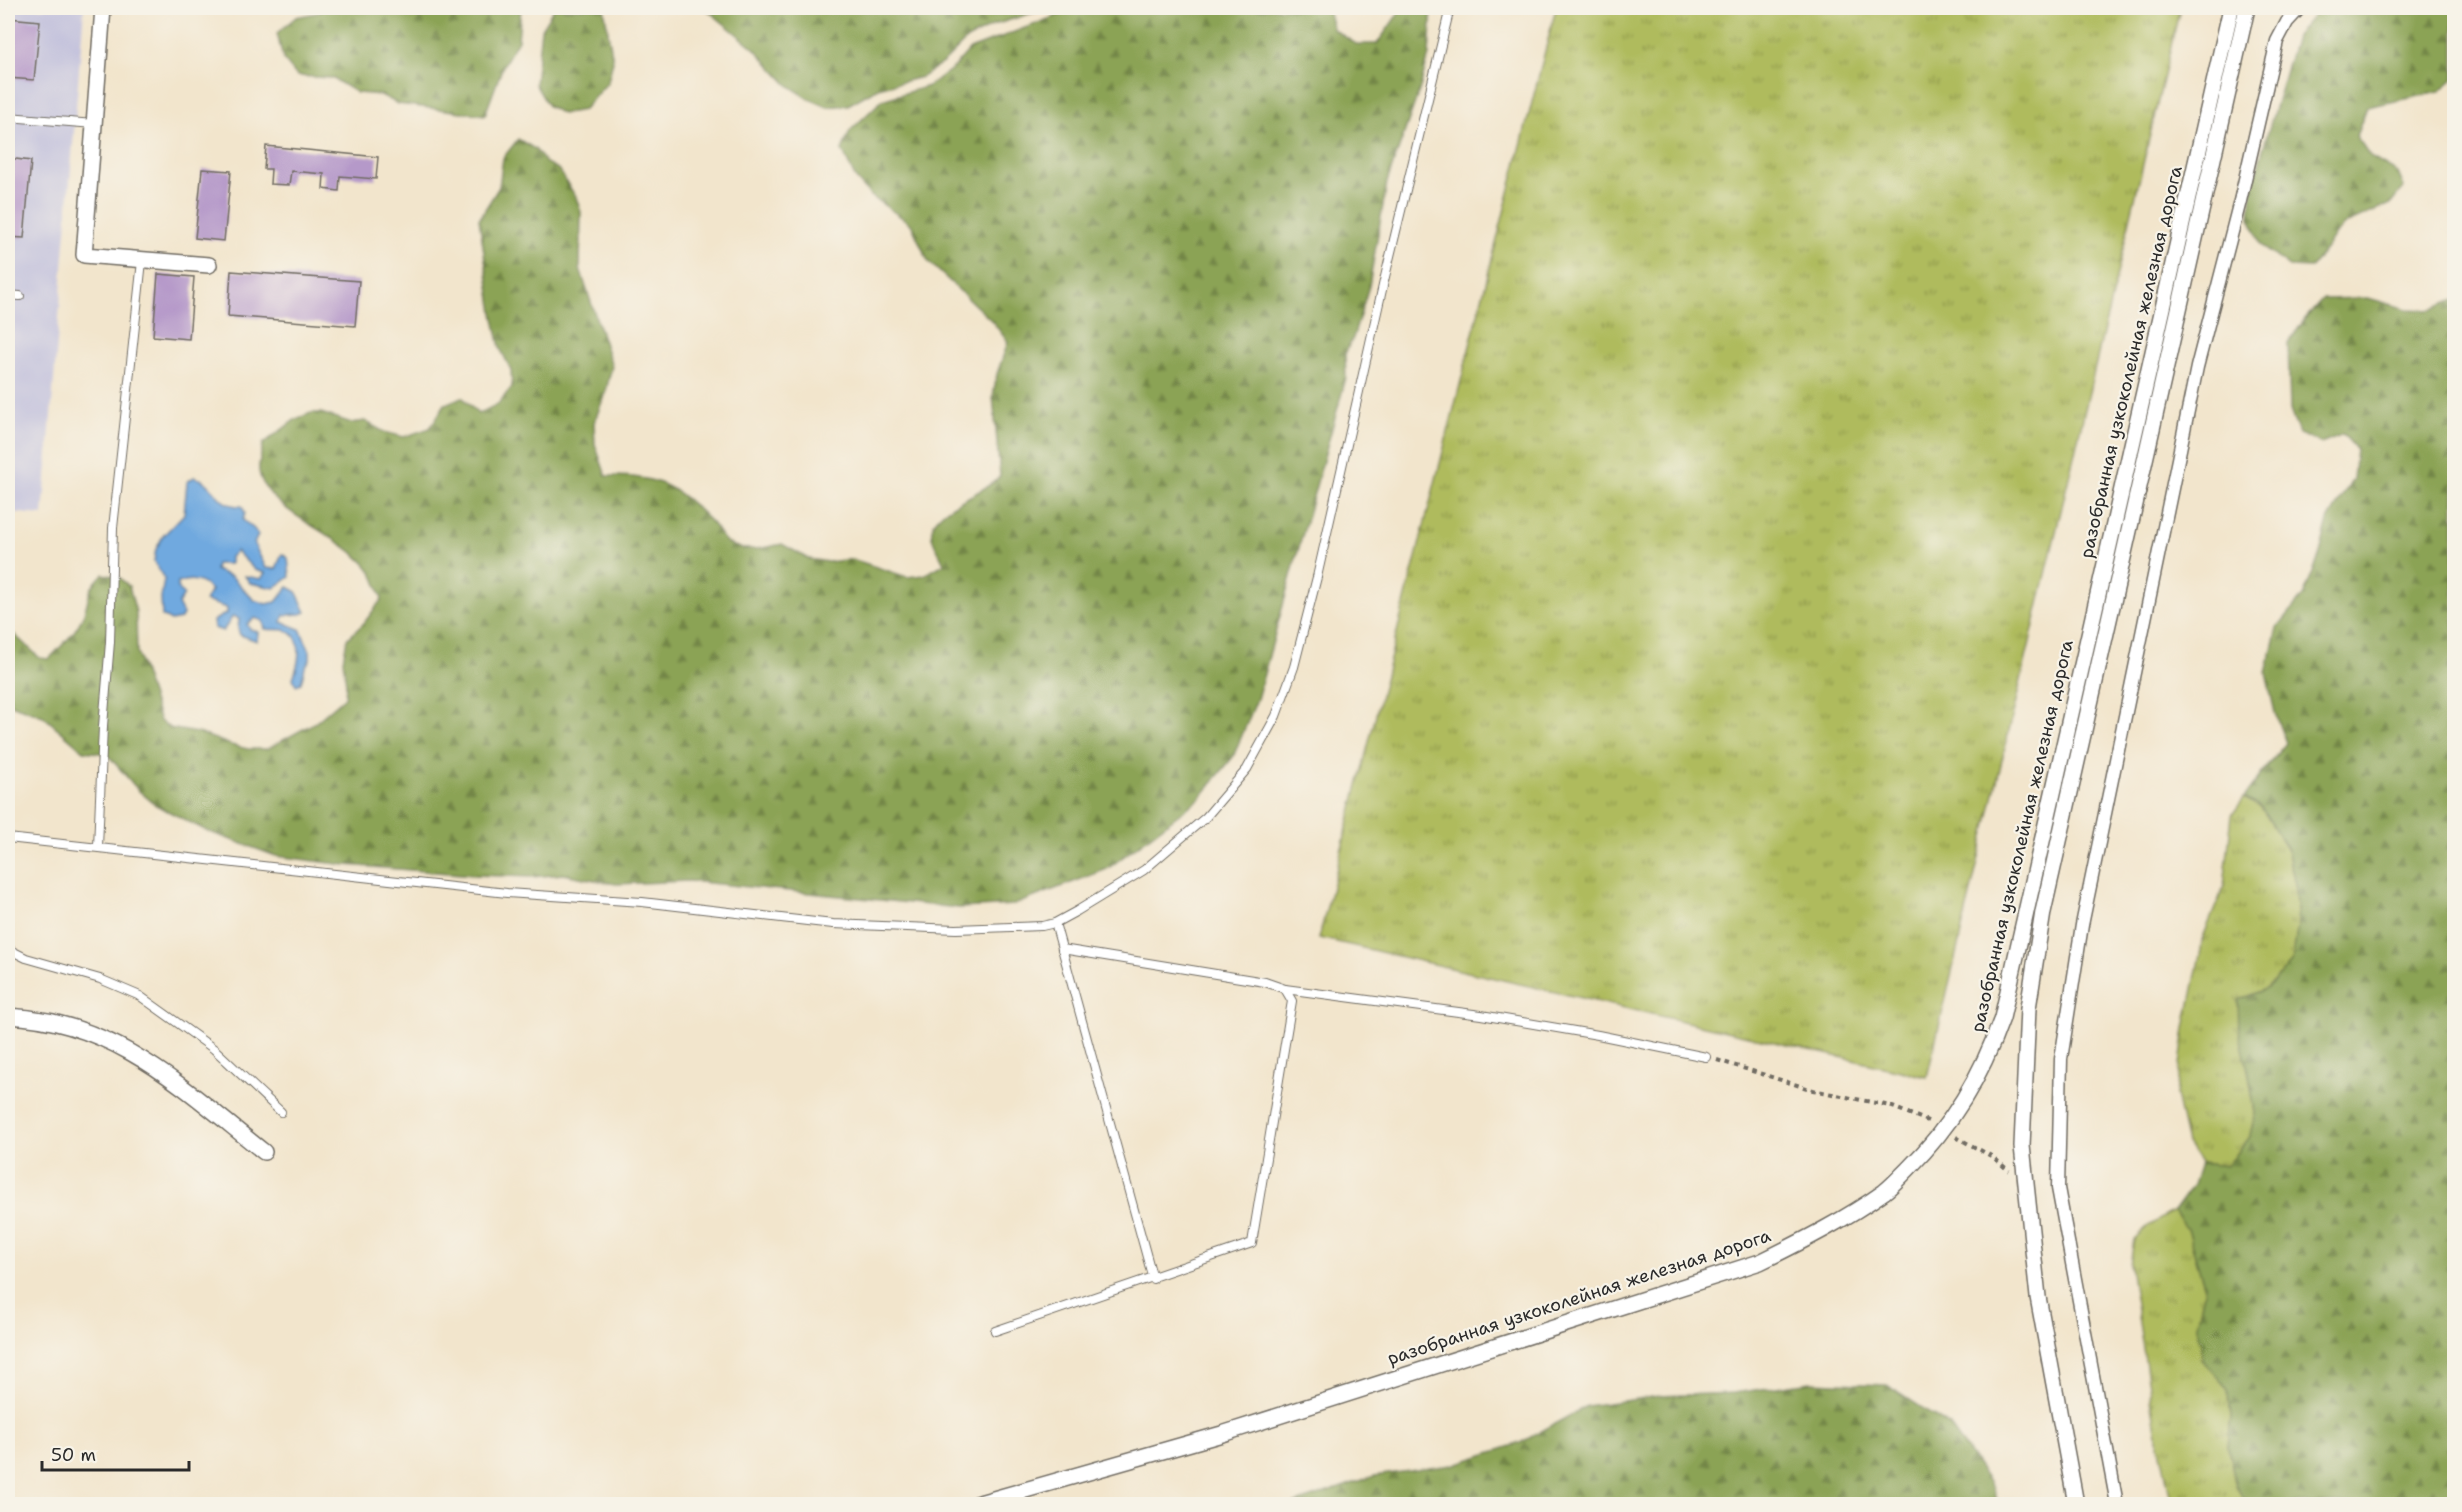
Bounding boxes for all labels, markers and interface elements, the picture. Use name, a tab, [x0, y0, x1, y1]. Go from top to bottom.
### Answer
street label: разобранная узкоколейная железная дорога	[2074, 164, 2188, 560]
street label: разобранная узкоколейная железная дорога	[1965, 638, 2079, 1034]
street label: разобранная узкоколейная железная дорога	[1384, 1224, 1774, 1370]
scale bar	[42, 1434, 189, 1472]
text: 50 m	[51, 1443, 96, 1467]

